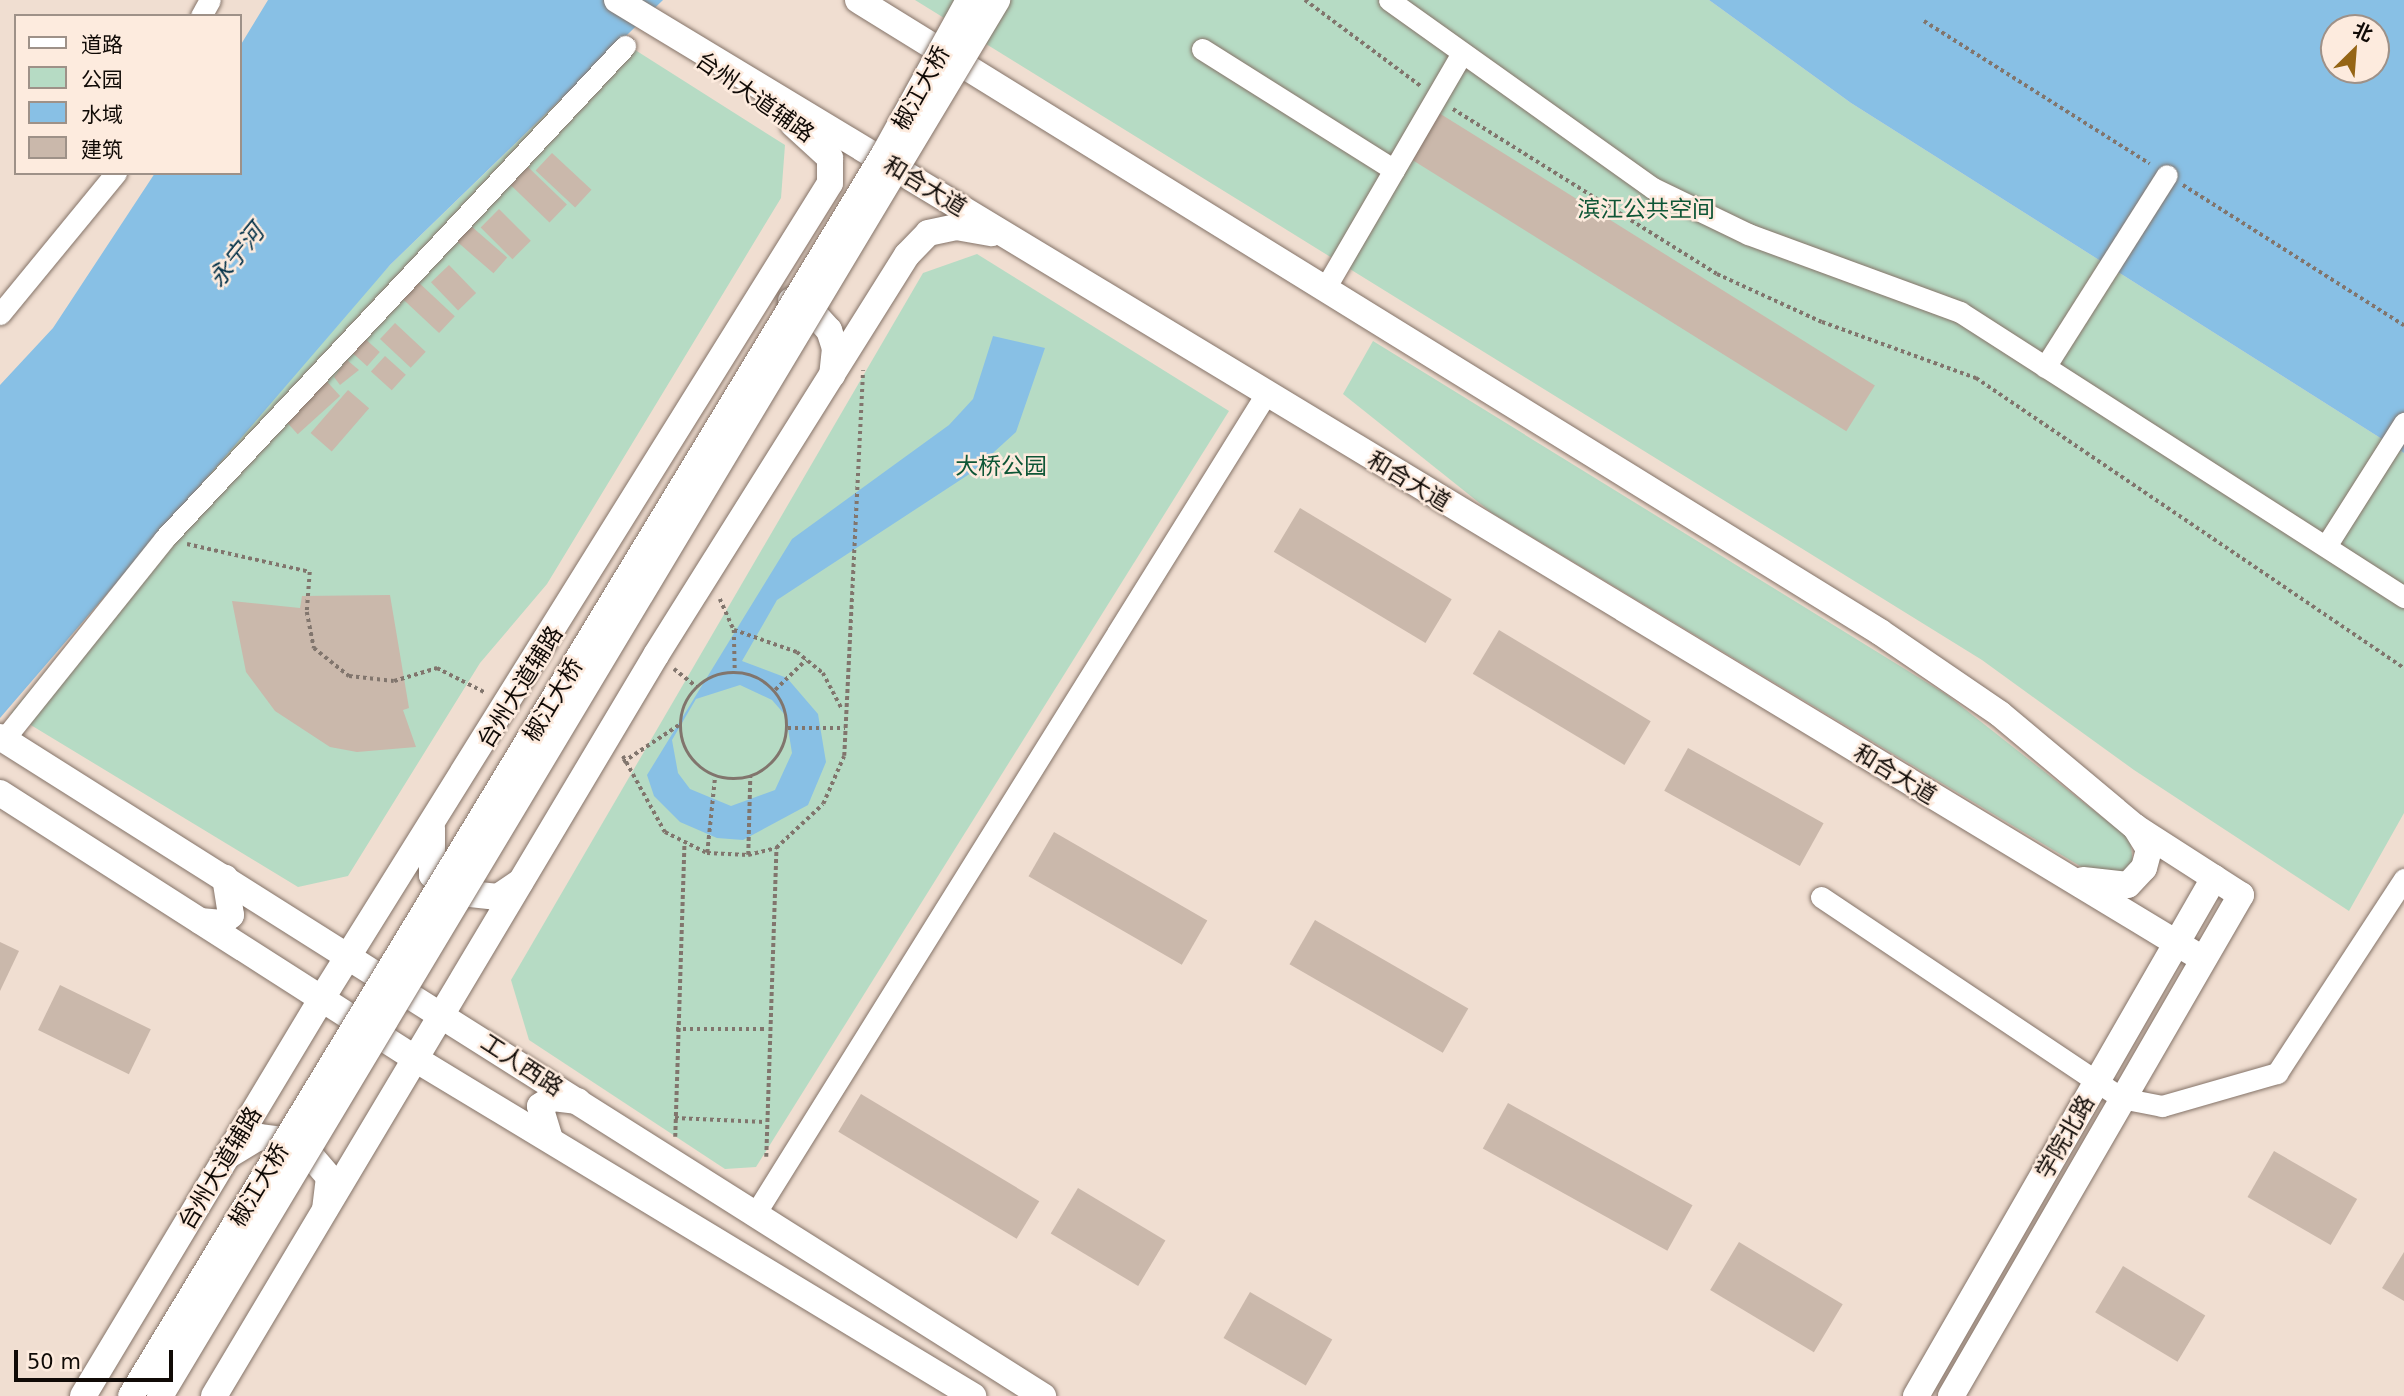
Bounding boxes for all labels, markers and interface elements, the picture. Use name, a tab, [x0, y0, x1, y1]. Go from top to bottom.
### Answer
legend	[14, 14, 242, 175]
north arrow	[2320, 14, 2390, 84]
text: 北	[2350, 18, 2376, 46]
text: 道路	[81, 33, 123, 57]
street label: 椒江大桥	[887, 41, 955, 135]
street label: 台州大道辅路	[691, 46, 819, 148]
text: 公园	[81, 68, 123, 92]
text: 水域	[81, 103, 123, 127]
text: 建筑	[81, 138, 123, 162]
street label: 和合大道	[878, 150, 972, 222]
park label: 滨江公共空间	[1577, 195, 1715, 223]
water label: 永宁河	[203, 219, 271, 293]
street label: 和合大道	[1362, 445, 1456, 517]
park label: 大桥公园	[955, 452, 1047, 480]
street label: 台州大道辅路	[472, 621, 568, 753]
street label: 椒江大桥	[517, 653, 589, 747]
street label: 和合大道	[1848, 738, 1942, 810]
street label: 工人西路	[476, 1028, 568, 1102]
street label: 学院北路	[2030, 1090, 2100, 1184]
street label: 台州大道辅路	[173, 1102, 267, 1234]
street label: 椒江大桥	[223, 1138, 295, 1232]
scale bar	[18, 1336, 177, 1380]
text: 50 m	[27, 1350, 81, 1374]

